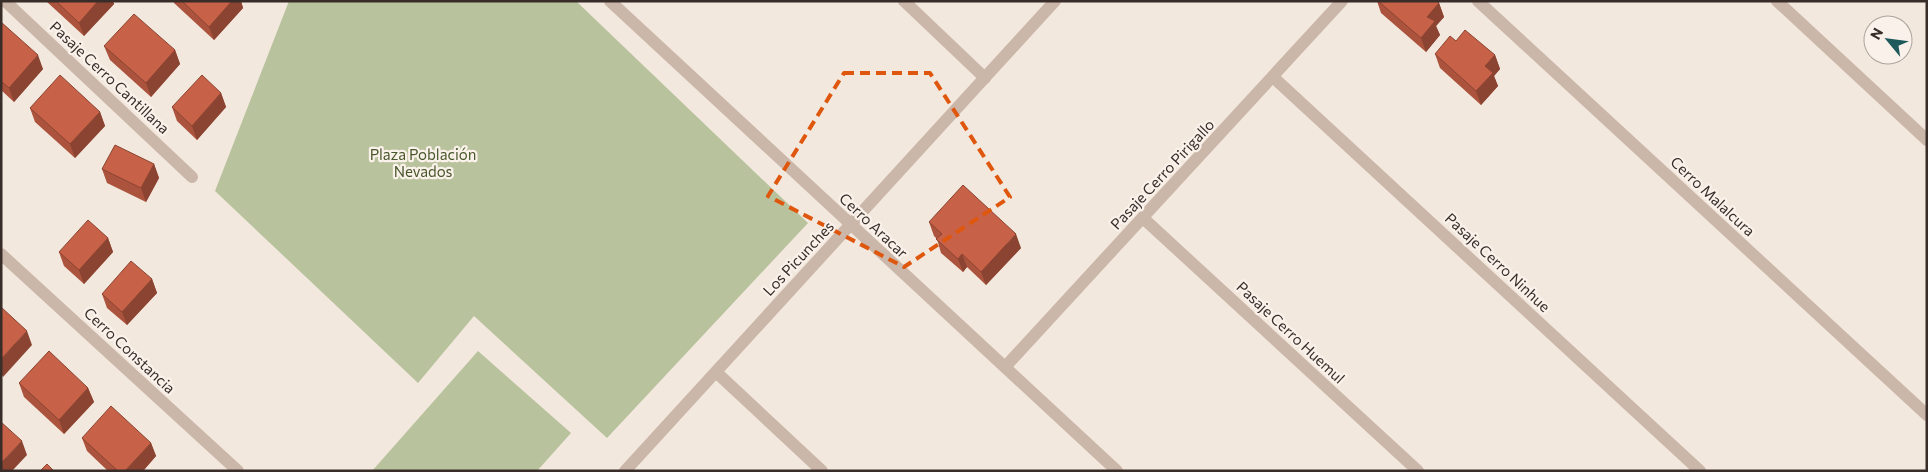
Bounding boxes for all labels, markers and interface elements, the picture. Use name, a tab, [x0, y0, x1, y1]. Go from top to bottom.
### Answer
north arrow	[1863, 15, 1913, 65]
street label: Pasaje Cerro Cantillana	[46, 17, 174, 137]
text: N	[1866, 25, 1886, 42]
street label: Pasaje Cerro Pirigallo	[1106, 115, 1218, 233]
park label: Plaza Población Nevados	[370, 145, 476, 180]
street label: Cerro Malalcura	[1667, 152, 1759, 240]
street label: Cerro Aracar	[836, 189, 912, 261]
street label: Pasaje Cerro Ninhue	[1442, 209, 1554, 315]
street label: Los Picunches	[759, 217, 837, 299]
street label: Pasaje Cerro Huemul	[1233, 277, 1349, 387]
street label: Cerro Constancia	[81, 303, 179, 397]

